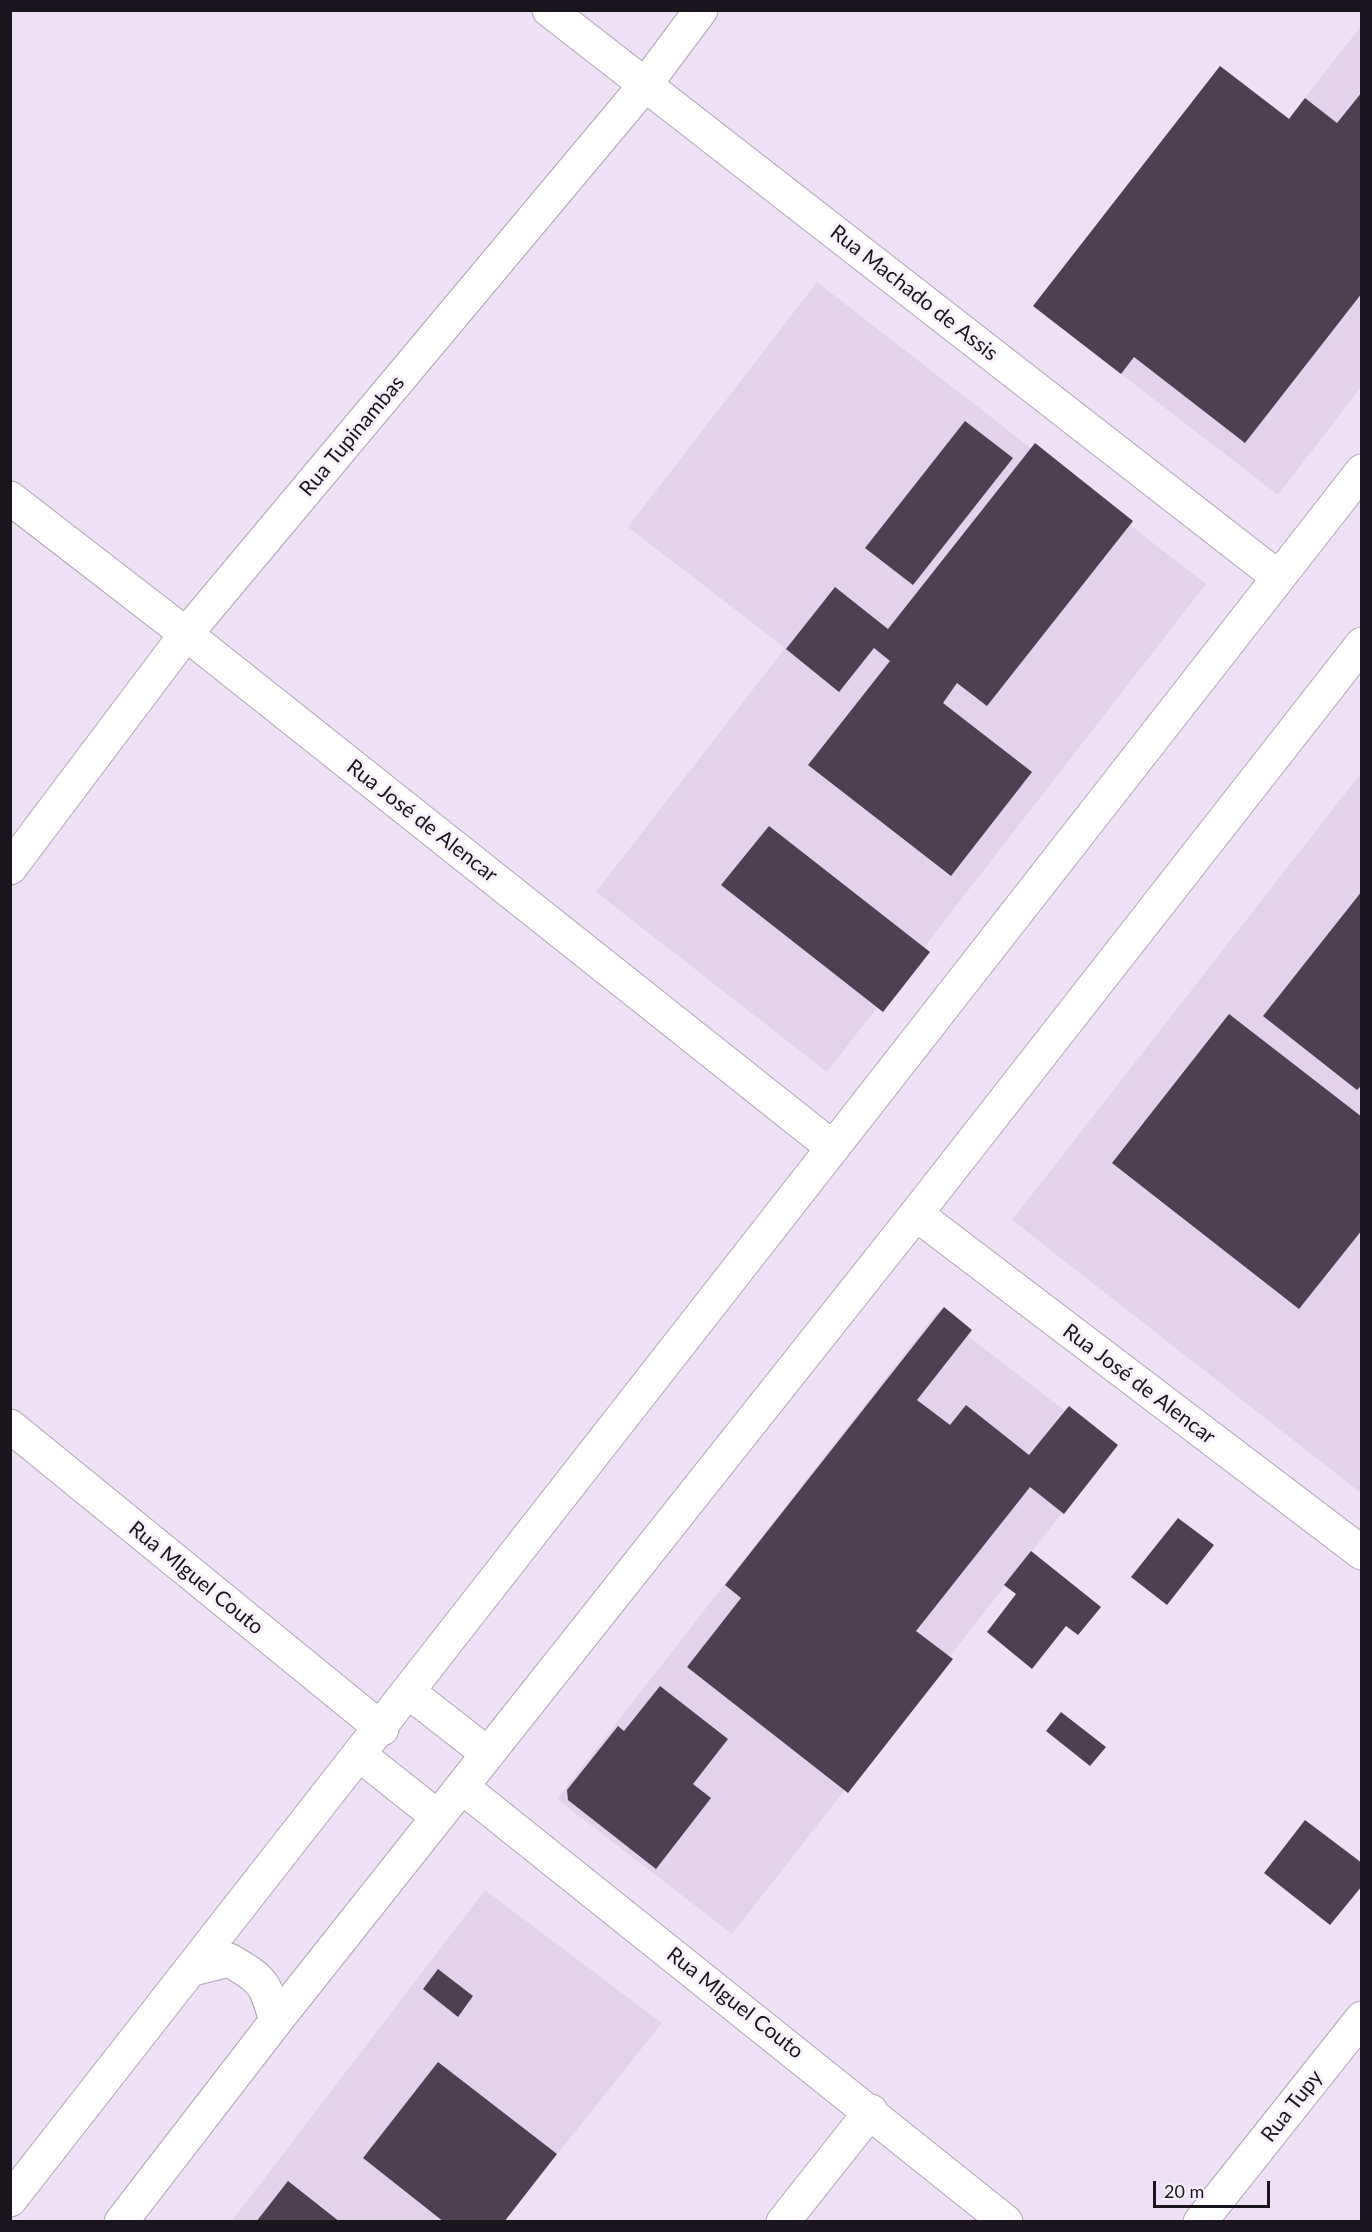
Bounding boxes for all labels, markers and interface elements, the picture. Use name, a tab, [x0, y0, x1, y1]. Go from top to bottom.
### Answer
street label: Rua Machado de Assis	[825, 220, 1003, 366]
street label: Rua Tupinambas	[294, 371, 410, 501]
street label: Rua José de Alencar	[342, 754, 502, 888]
street label: Rua José de Alencar	[1058, 1318, 1220, 1450]
street label: Rua MIguel Couto	[124, 1516, 268, 1640]
street label: Rua MIguel Couto	[662, 1942, 808, 2064]
street label: Rua Tupy	[1256, 2065, 1328, 2147]
scale bar	[1156, 2169, 1273, 2207]
text: 20 m	[1164, 2180, 1204, 2202]

